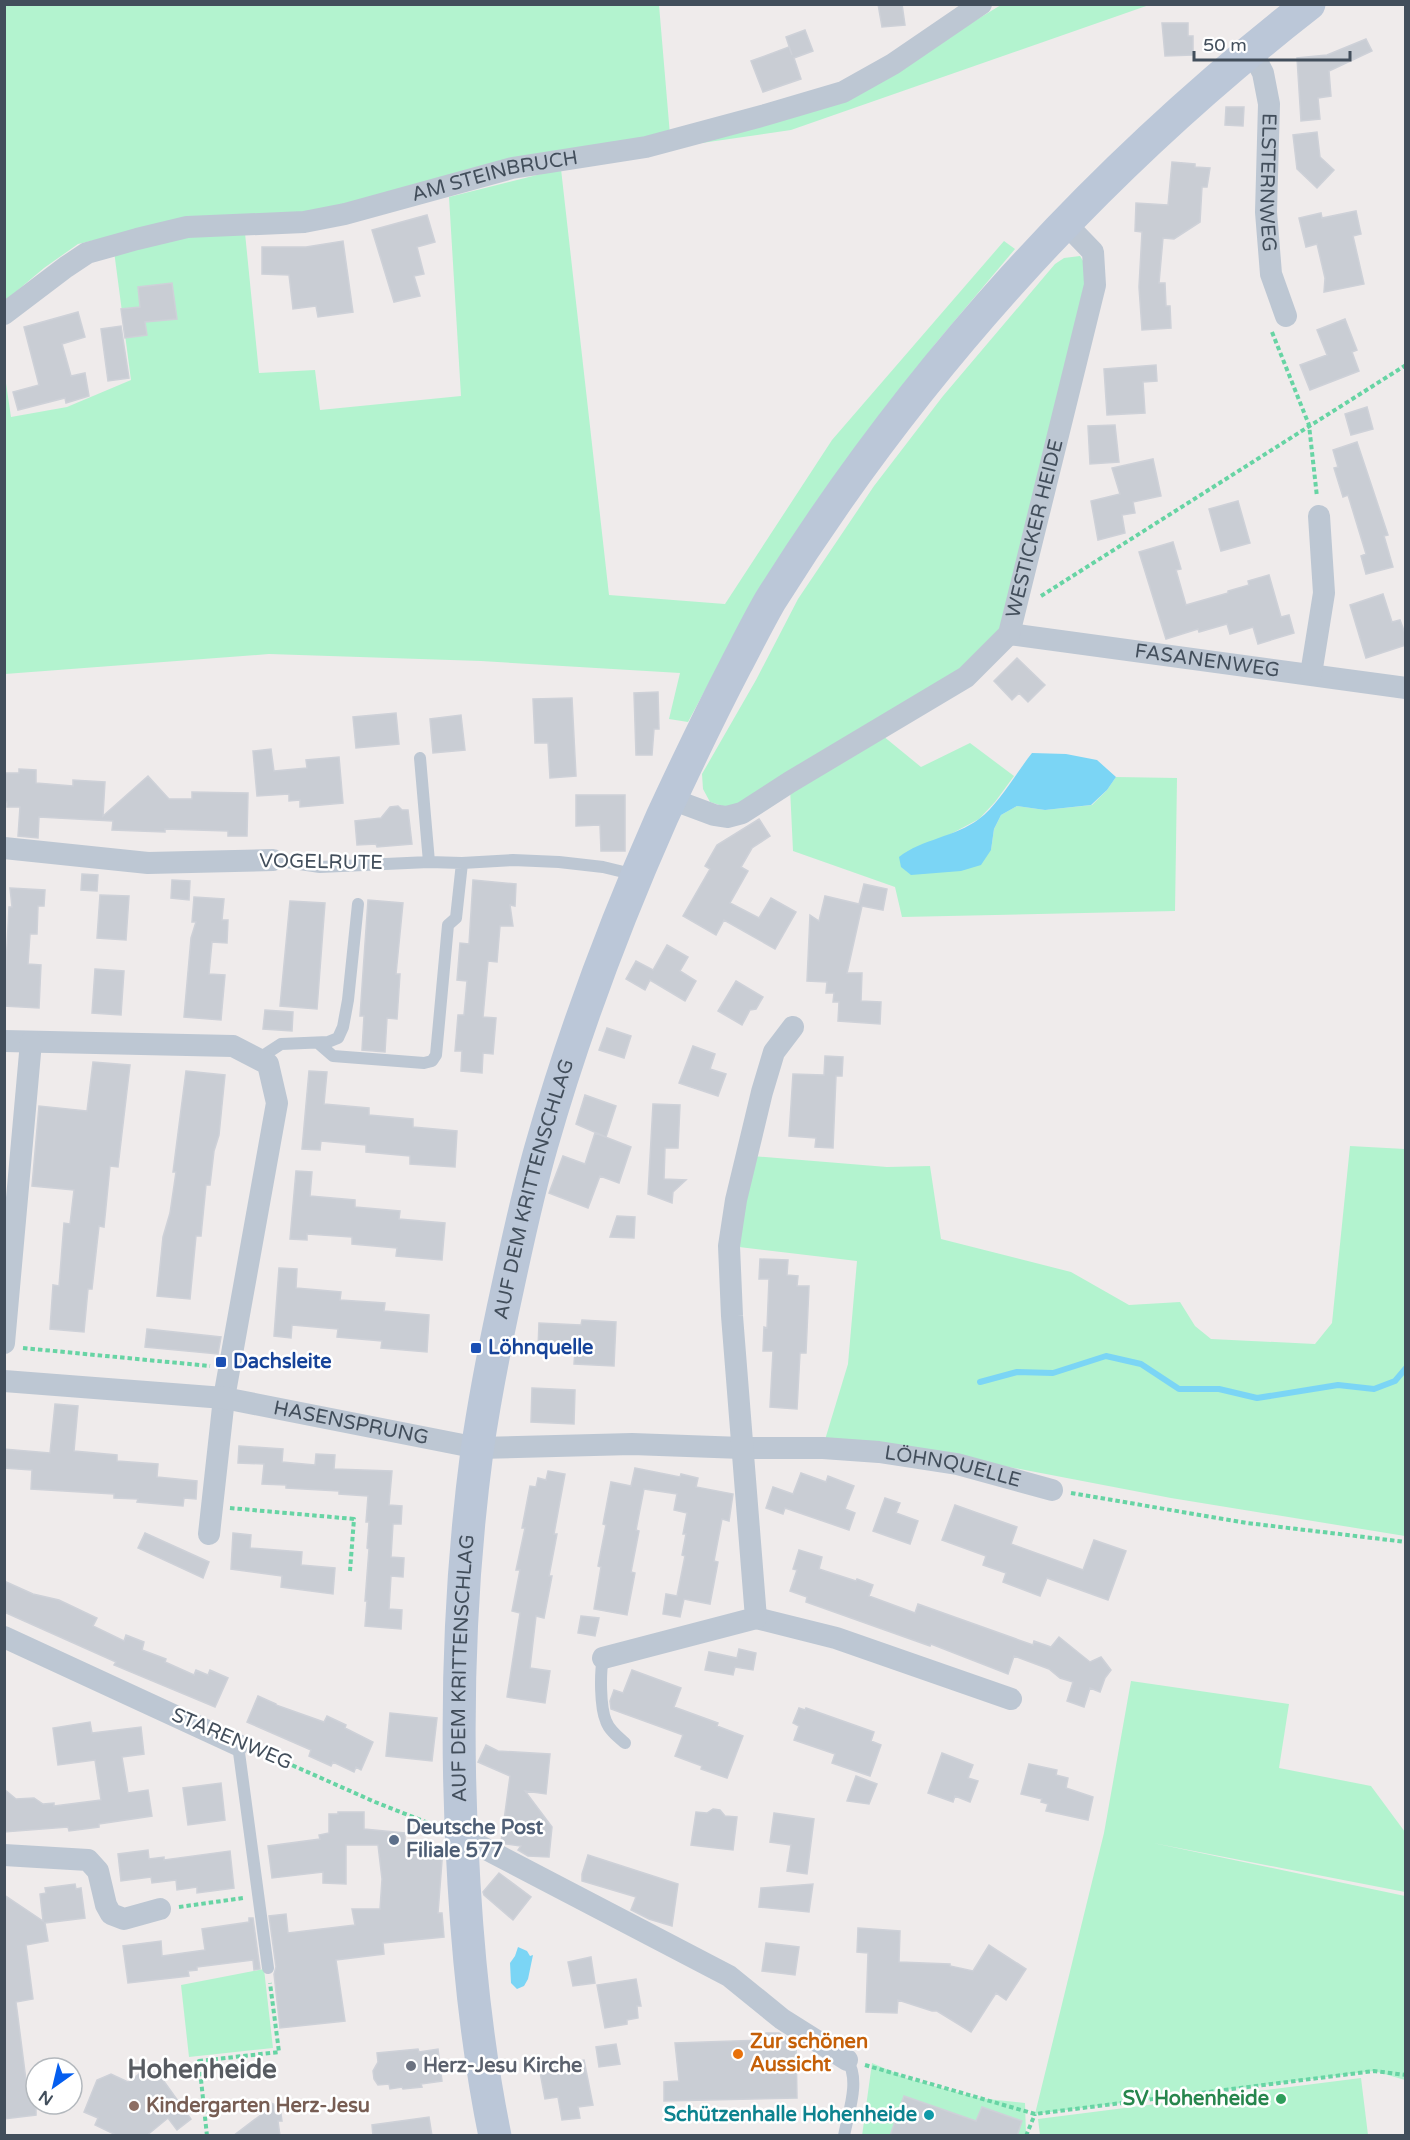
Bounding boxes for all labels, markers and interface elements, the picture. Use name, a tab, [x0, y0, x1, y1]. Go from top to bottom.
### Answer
scale bar	[1194, 24, 1350, 62]
text: 50 m	[1203, 34, 1247, 56]
street label: ELSTERNWEG	[1253, 113, 1281, 253]
street label: AM STEINBRUCH	[409, 146, 580, 207]
street label: WESTICKER HEIDE	[1001, 437, 1069, 621]
street label: FASANENWEG	[1133, 639, 1281, 683]
street label: VOGELRUTE	[259, 849, 383, 875]
street label: AUF DEM KRITTENSCHLAG	[489, 1056, 579, 1322]
place label: Löhnquelle	[488, 1336, 593, 1360]
marker: Löhnquelle	[469, 1341, 483, 1355]
place label: Dachsleite	[233, 1350, 332, 1374]
marker: Dachsleite	[214, 1355, 228, 1369]
street label: HASENSPRUNG	[271, 1396, 431, 1450]
street label: LÖHNQUELLE	[883, 1441, 1024, 1493]
street label: AUF DEM KRITTENSCHLAG	[447, 1533, 480, 1803]
street label: STARENWEG	[168, 1703, 296, 1775]
place label: Deutsche Post Filiale 577	[406, 1816, 544, 1863]
marker: Deutsche Post Filiale 577	[387, 1833, 401, 1847]
place label: Zur schönen Aussicht	[750, 2030, 868, 2077]
marker: Zur schönen Aussicht	[731, 2047, 745, 2061]
district label: Hohenheide	[127, 2054, 277, 2085]
place label: Herz-Jesu Kirche	[423, 2054, 582, 2078]
north arrow	[24, 2056, 84, 2116]
marker: Herz-Jesu Kirche	[404, 2059, 418, 2073]
text: N	[35, 2086, 57, 2109]
place label: SV Hohenheide	[1123, 2087, 1269, 2111]
marker: SV Hohenheide	[1274, 2092, 1288, 2106]
place label: Kindergarten Herz-Jesu	[146, 2094, 370, 2118]
marker: Kindergarten Herz-Jesu	[127, 2099, 141, 2113]
place label: Schützenhalle Hohenheide	[664, 2103, 917, 2127]
marker: Schützenhalle Hohenheide	[922, 2108, 936, 2122]

